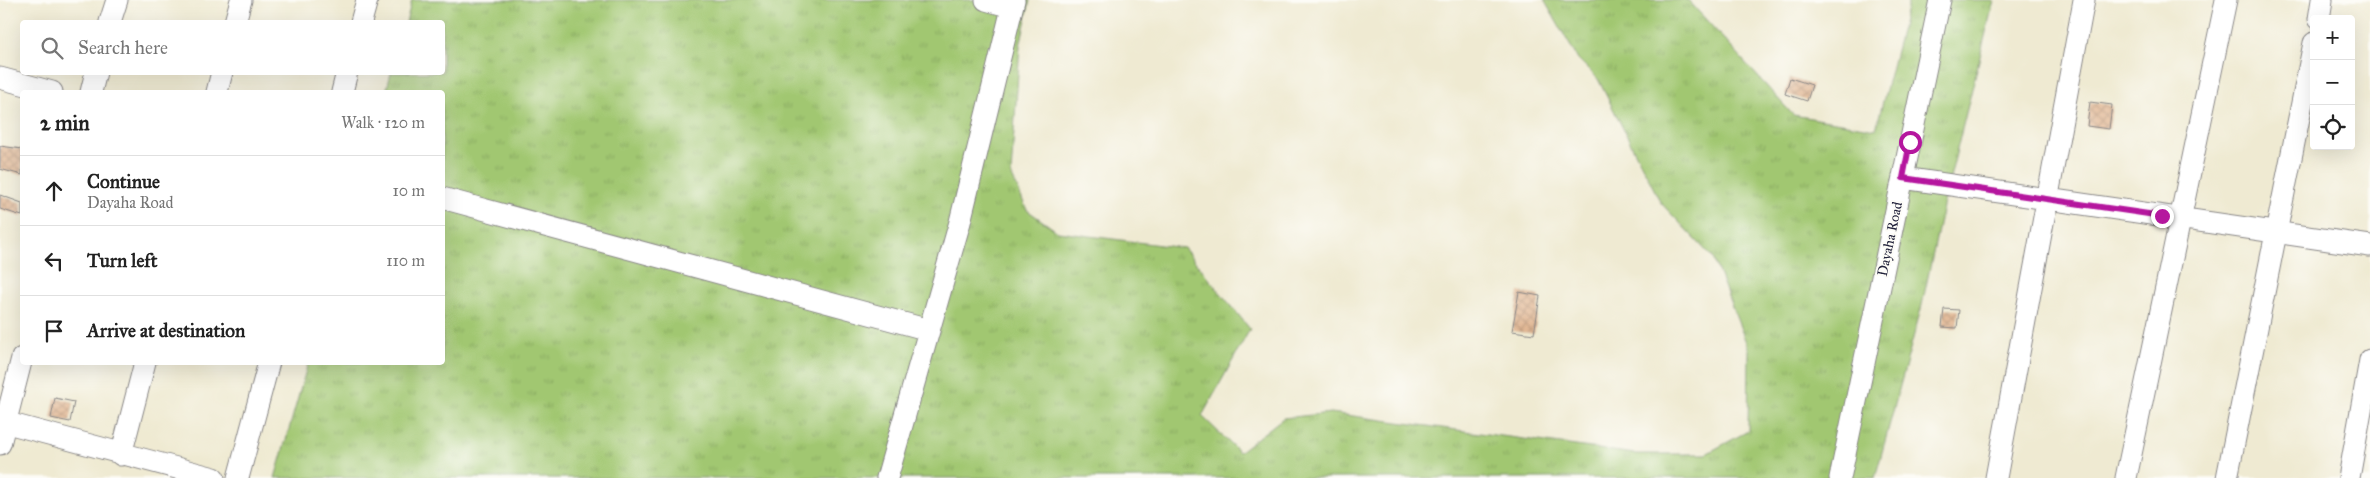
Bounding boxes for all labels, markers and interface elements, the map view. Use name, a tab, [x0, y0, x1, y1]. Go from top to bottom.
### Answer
map controls	[2310, 15, 2355, 150]
button: +	[2310, 15, 2355, 60]
search box	[20, 20, 445, 75]
icon: search	[38, 34, 66, 62]
text: Search here	[78, 36, 168, 59]
button: −	[2310, 60, 2355, 105]
button: locate	[2310, 105, 2355, 150]
text: 2 min	[40, 110, 90, 136]
text: Walk · 120 m	[341, 113, 425, 132]
route start	[1899, 131, 1922, 154]
text: Continue	[87, 170, 160, 193]
icon: ahead	[40, 177, 68, 205]
text: 10 m	[393, 181, 425, 200]
text: Dayaha Road	[87, 193, 174, 212]
street label: Dayaha Road	[1874, 200, 1906, 278]
route end	[2151, 205, 2174, 228]
icon: left	[40, 247, 68, 275]
text: Turn left	[87, 249, 157, 272]
text: 110 m	[386, 251, 425, 270]
icon: arrive	[40, 317, 68, 345]
text: Arrive at destination	[87, 319, 245, 342]

